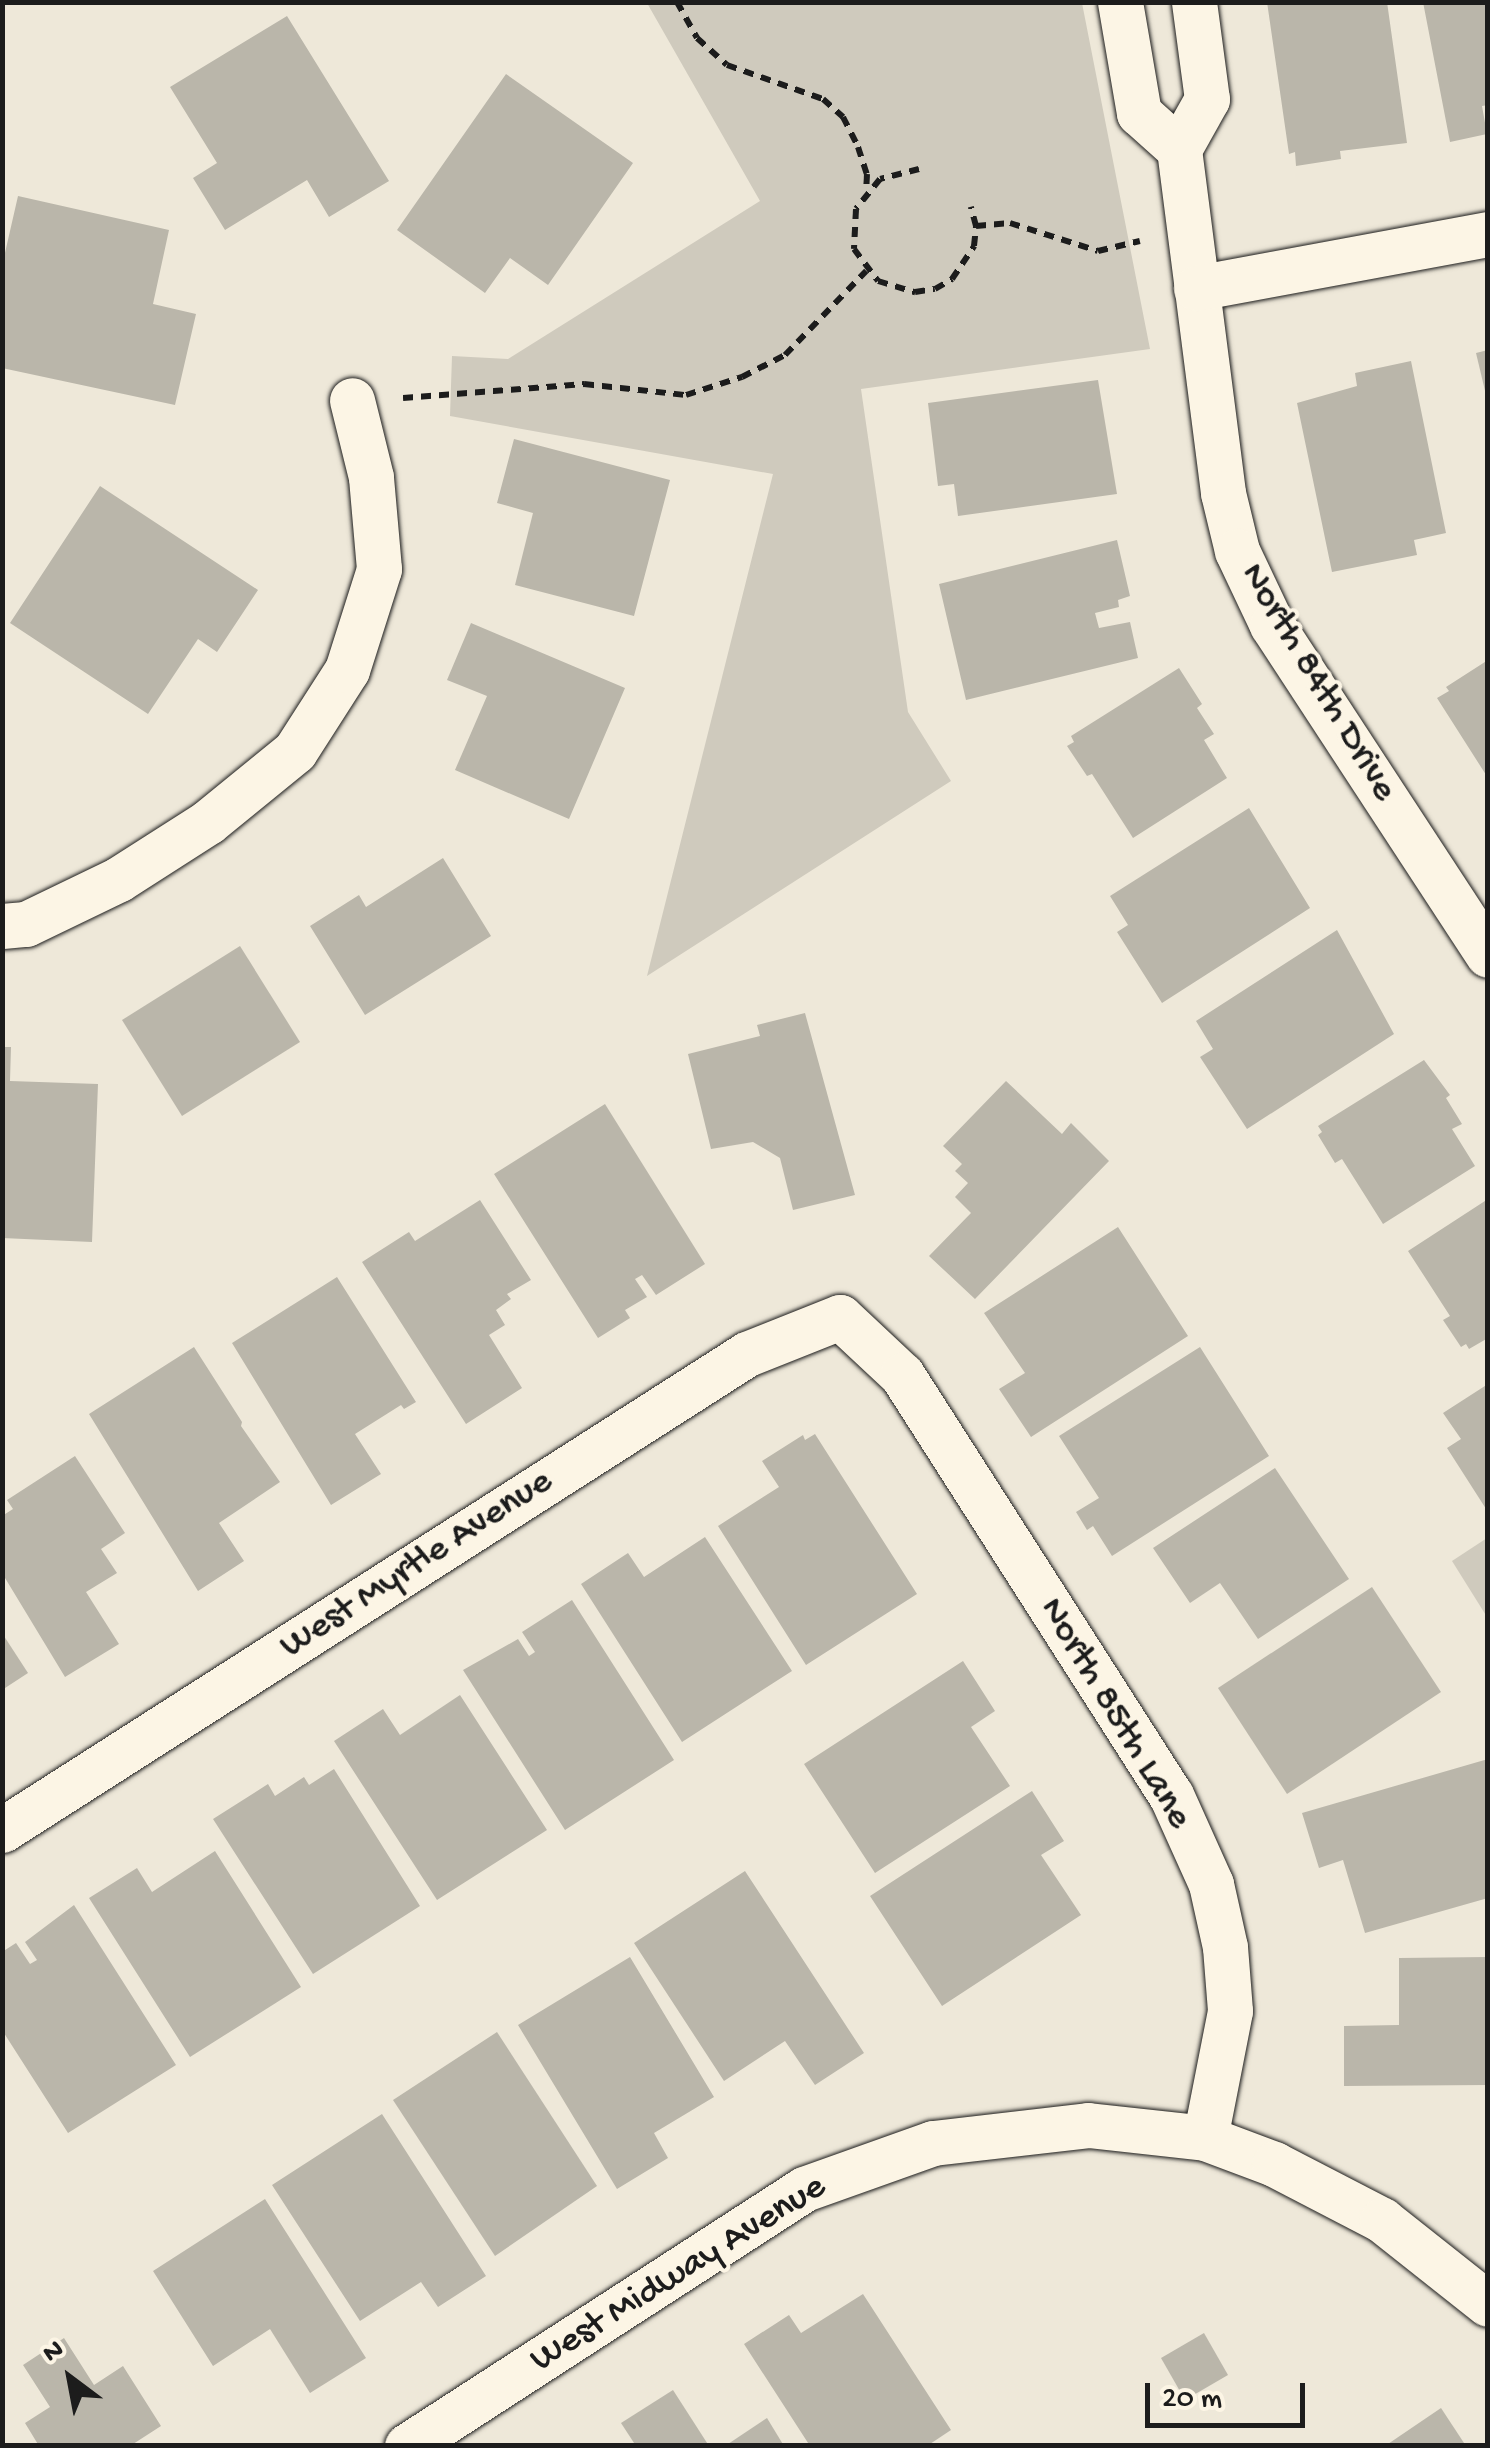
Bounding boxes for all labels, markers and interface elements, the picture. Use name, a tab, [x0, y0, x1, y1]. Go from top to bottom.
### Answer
street label: North 84th Drive	[1228, 556, 1406, 810]
street label: West Myrtle Avenue	[272, 1460, 562, 1670]
street label: North 85th Lane	[1027, 1590, 1201, 1838]
street label: West Midway Avenue	[523, 2166, 835, 2384]
north arrow	[20, 2328, 120, 2428]
text: N	[37, 2333, 70, 2371]
scale bar	[1150, 2363, 1310, 2425]
text: 20 m	[1162, 2383, 1222, 2418]

